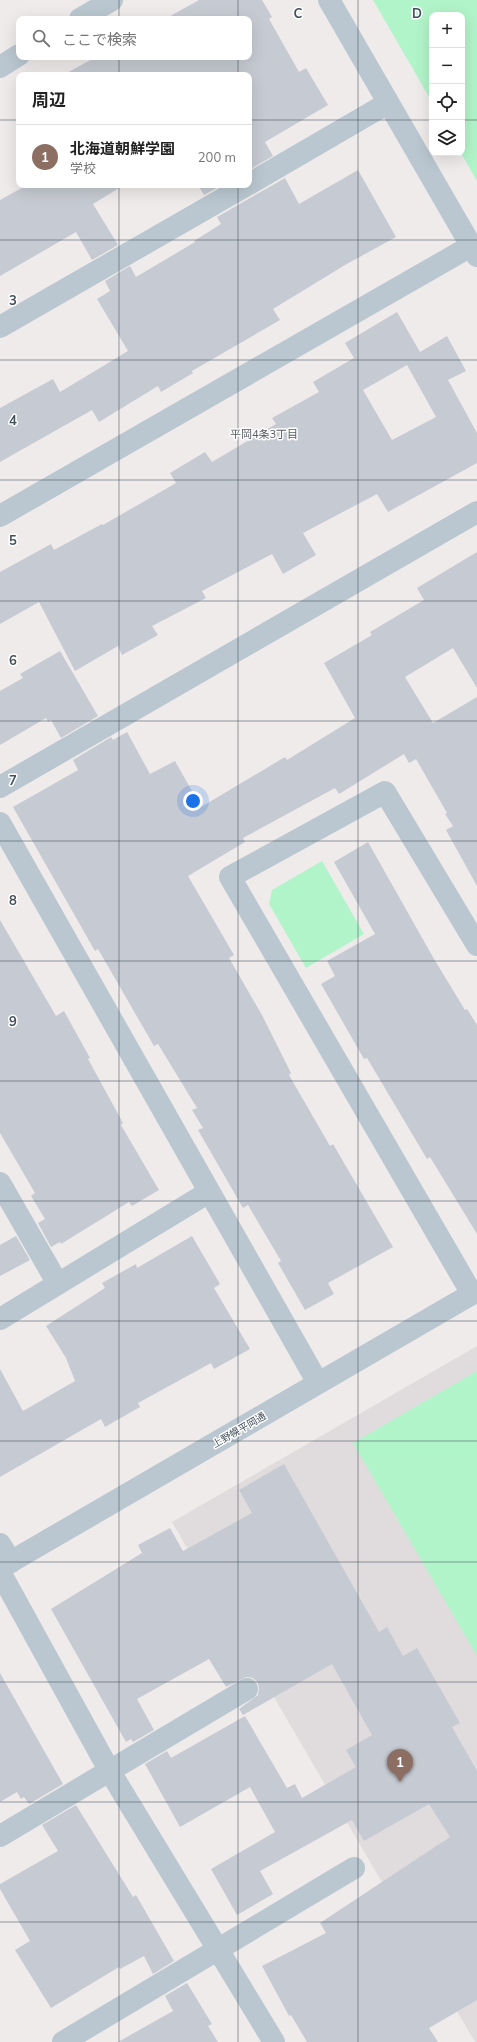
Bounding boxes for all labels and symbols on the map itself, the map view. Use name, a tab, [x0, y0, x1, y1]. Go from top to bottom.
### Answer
text: C	[294, 5, 303, 21]
text: D	[412, 5, 422, 21]
text: 3	[9, 292, 17, 308]
text: 4	[9, 412, 17, 428]
district label: 平岡4条3丁目	[230, 427, 298, 441]
text: 5	[9, 532, 17, 548]
text: 6	[9, 652, 17, 668]
text: 7	[9, 772, 17, 788]
your location	[183, 791, 203, 811]
text: 8	[9, 892, 17, 908]
text: 9	[9, 1013, 17, 1029]
street label: 上野幌平岡通	[210, 1409, 268, 1451]
pin: 1	[387, 1749, 413, 1782]

